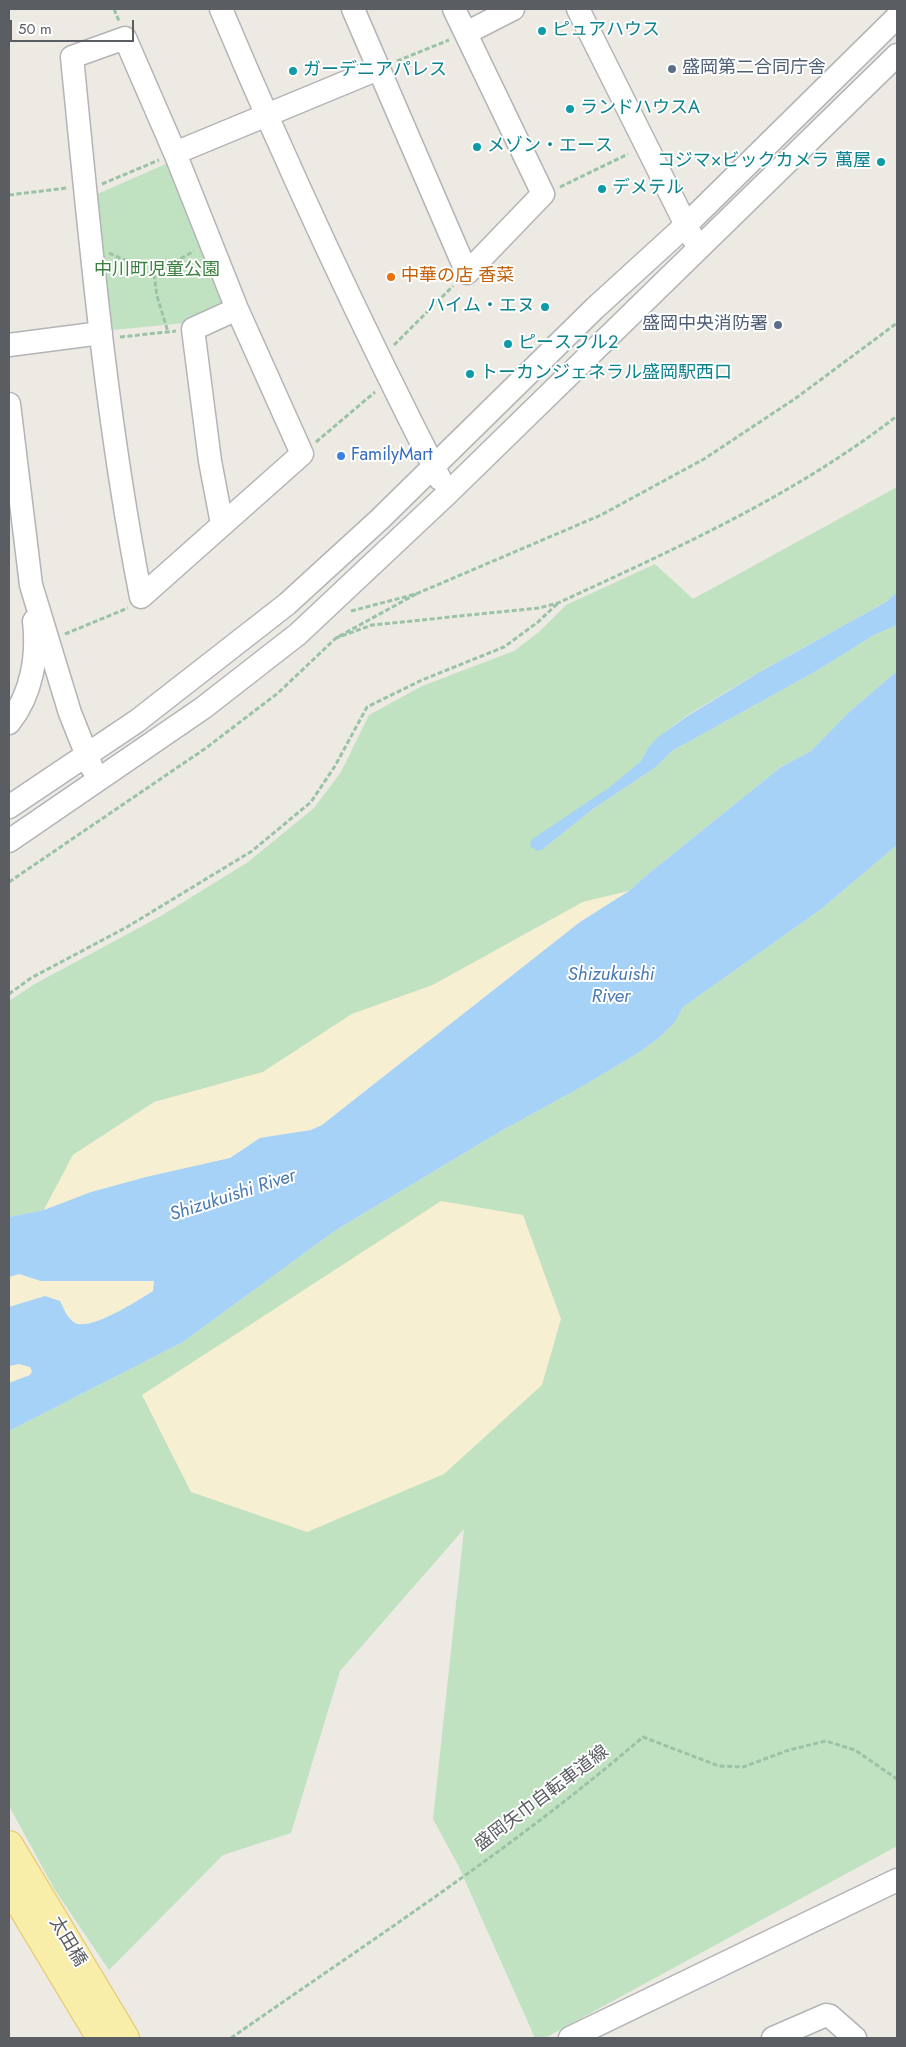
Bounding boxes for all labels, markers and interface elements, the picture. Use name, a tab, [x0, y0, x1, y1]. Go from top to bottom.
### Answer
scale bar	[12, 10, 136, 42]
text: 50 m	[18, 18, 52, 40]
place label: ピュアハウス	[552, 20, 660, 42]
marker: ピュアハウス	[536, 25, 548, 37]
place label: 盛岡第二合同庁舎	[682, 58, 826, 80]
place label: ガーデニアパレス	[303, 60, 447, 82]
marker: 盛岡第二合同庁舎	[666, 63, 678, 75]
marker: ガーデニアパレス	[287, 65, 299, 77]
place label: ランドハウスA	[580, 98, 700, 120]
marker: ランドハウスA	[564, 103, 576, 115]
place label: メゾン・エース	[487, 136, 613, 158]
marker: メゾン・エース	[471, 141, 483, 153]
place label: コジマ×ビックカメラ 萬屋	[657, 151, 871, 173]
marker: コジマ×ビックカメラ 萬屋	[875, 156, 887, 168]
place label: デメテル	[612, 178, 684, 200]
marker: デメテル	[596, 183, 608, 195]
park label: 中川町児童公園	[94, 260, 220, 282]
place label: 中華の店 香菜	[401, 266, 514, 288]
marker: 中華の店 香菜	[385, 271, 397, 283]
place label: ハイム・エヌ	[427, 296, 535, 318]
marker: ハイム・エヌ	[539, 301, 551, 313]
place label: 盛岡中央消防署	[642, 314, 768, 336]
marker: 盛岡中央消防署	[772, 319, 784, 331]
place label: ピースフル２	[518, 333, 618, 355]
marker: ピースフル２	[502, 338, 514, 350]
place label: トーカンジェネラル盛岡駅西口	[480, 363, 732, 385]
marker: トーカンジェネラル盛岡駅西口	[464, 368, 476, 380]
place label: FamilyMart	[351, 445, 433, 467]
marker: FamilyMart	[335, 450, 347, 462]
water label: Shizukuishi River	[568, 964, 654, 1008]
water label: Shizukuishi River	[167, 1165, 299, 1227]
street label: 盛岡矢巾自転車道線	[471, 1742, 613, 1856]
street label: 太田橋	[44, 1913, 90, 1971]

